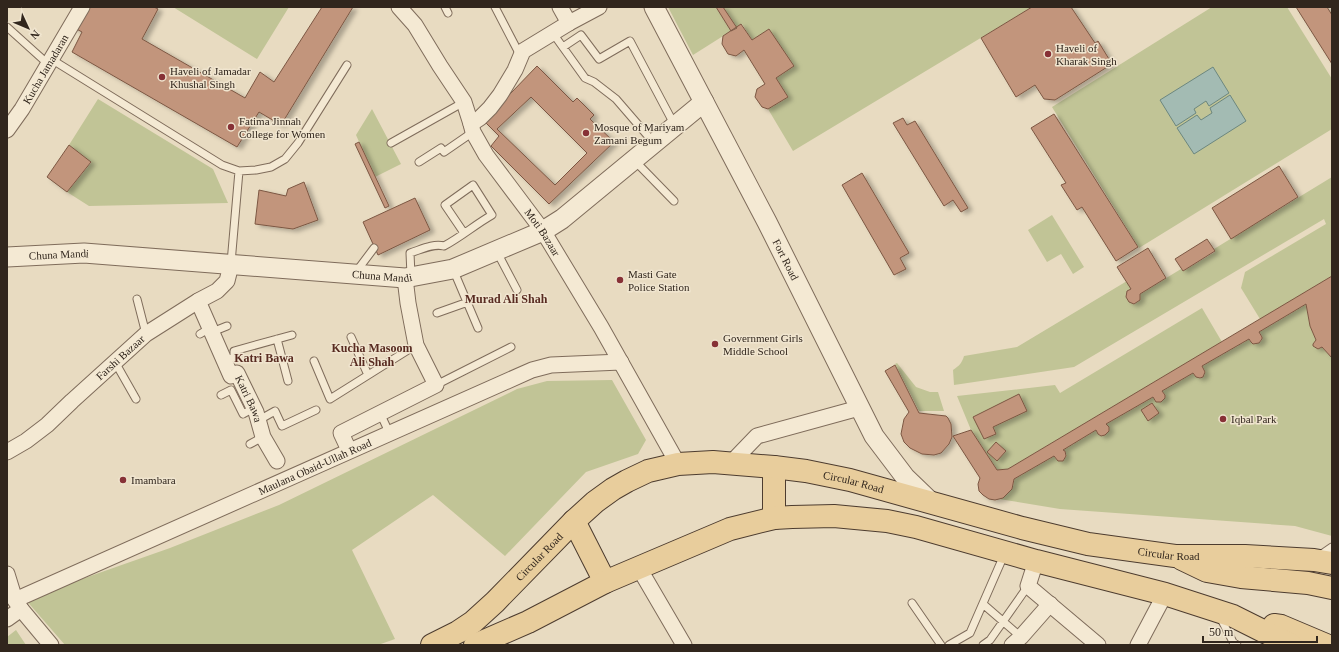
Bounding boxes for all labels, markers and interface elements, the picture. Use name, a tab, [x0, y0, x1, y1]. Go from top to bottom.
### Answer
north arrow	[8, 8, 48, 48]
text: N	[28, 28, 42, 42]
street label: Kucha Jamadaran	[20, 32, 71, 106]
place label: Haveli of Kharak Singh	[1056, 42, 1117, 67]
marker: Haveli of Kharak Singh	[1043, 49, 1053, 59]
place label: Haveli of Jamadar Khushal Singh	[170, 65, 251, 90]
marker: Haveli of Jamadar Khushal Singh	[157, 72, 167, 82]
place label: Fatima Jinnah College for Women	[239, 115, 326, 140]
place label: Mosque of Mariyam Zamani Begum	[594, 121, 685, 146]
marker: Fatima Jinnah College for Women	[226, 122, 236, 132]
marker: Mosque of Mariyam Zamani Begum	[581, 128, 591, 138]
street label: Moti Bazaar	[522, 206, 563, 259]
street label: Fort Road	[771, 237, 801, 283]
street label: Chuna Mandi	[29, 247, 89, 262]
street label: Chuna Mandi	[352, 268, 413, 284]
place label: Masti Gate Police Station	[628, 268, 690, 293]
marker: Masti Gate Police Station	[615, 275, 625, 285]
district label: Murad Ali Shah	[465, 292, 548, 306]
street label: Farshi Bazaar	[94, 332, 147, 382]
place label: Government Girls Middle School	[723, 332, 803, 357]
marker: Government Girls Middle School	[710, 339, 720, 349]
district label: Kucha Masoom Ali Shah	[332, 341, 413, 369]
district label: Katri Bawa	[234, 351, 294, 365]
street label: Katri Bawa	[233, 373, 265, 424]
place label: Iqbal Park	[1231, 413, 1277, 425]
marker: Iqbal Park	[1218, 414, 1228, 424]
street label: Maulana Obaid-Ullah Road	[256, 436, 373, 497]
street label: Circular Road	[822, 469, 886, 495]
place label: Imambara	[131, 474, 176, 486]
marker: Imambara	[118, 475, 128, 485]
street label: Circular Road	[513, 530, 565, 583]
street label: Circular Road	[1137, 545, 1200, 562]
scale bar	[1203, 618, 1317, 644]
text: 50 m	[1209, 625, 1234, 639]

